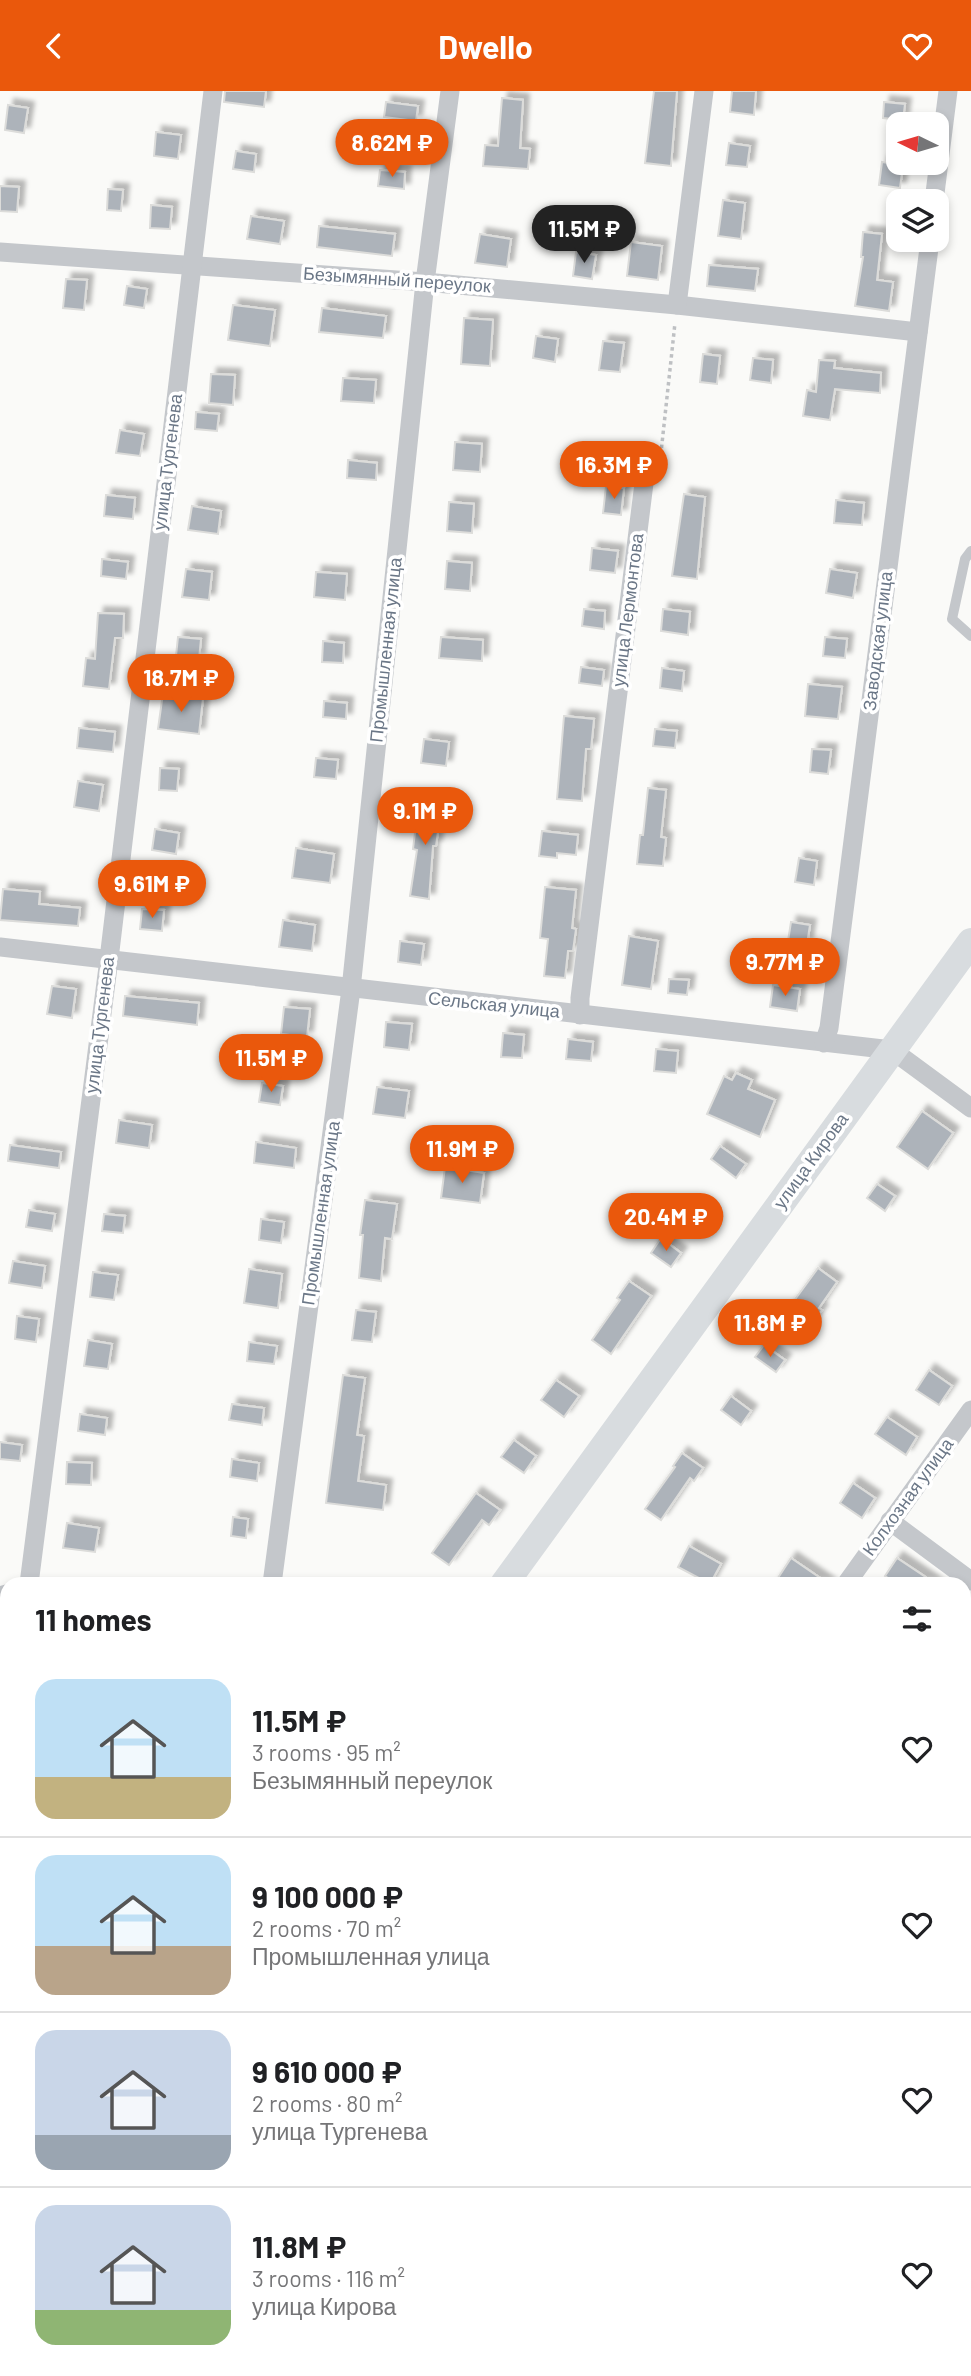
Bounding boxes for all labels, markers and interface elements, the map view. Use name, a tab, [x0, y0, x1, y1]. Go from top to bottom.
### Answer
icon: back	[35, 27, 73, 65]
text: Dwello	[438, 27, 533, 65]
icon: heart	[898, 27, 936, 65]
north arrow	[886, 112, 948, 175]
map controls	[886, 112, 949, 252]
pin: 8.62M ₽	[327, 119, 457, 179]
text: 8.62M ₽	[351, 128, 433, 156]
button: layers	[886, 189, 949, 252]
pin: 11.5M ₽	[519, 205, 649, 265]
text: 11.5M ₽	[548, 214, 620, 242]
street label: Безымянный переулок	[303, 261, 492, 297]
street label: улица Тургенева	[148, 391, 186, 531]
pin: 16.3M ₽	[549, 441, 679, 501]
text: 16.3M ₽	[576, 450, 652, 478]
street label: улица Лермонтова	[607, 531, 647, 688]
street label: Промышленная улица	[364, 555, 406, 744]
street label: Заводская улица	[858, 569, 897, 712]
pin: 18.7M ₽	[116, 655, 246, 714]
text: 18.7M ₽	[143, 663, 219, 691]
pin: 9.1M ₽	[368, 787, 482, 847]
text: 9.1M ₽	[393, 796, 457, 824]
pin: 9.61M ₽	[87, 861, 217, 920]
text: 9.61M ₽	[114, 869, 190, 897]
pin: 9.77M ₽	[720, 939, 850, 998]
text: 9.77M ₽	[746, 947, 824, 975]
street label: улица Тургенева	[80, 954, 118, 1094]
street label: Сельская улица	[427, 986, 562, 1022]
pin: 11.5M ₽	[206, 1035, 336, 1094]
text: 11.5M ₽	[235, 1043, 307, 1071]
street label: улица Кирова	[768, 1107, 853, 1213]
street label: Промышленная улица	[296, 1118, 344, 1306]
pin: 11.9M ₽	[397, 1125, 527, 1185]
text: 11.9M ₽	[426, 1134, 498, 1162]
pin: 20.4M ₽	[601, 1193, 731, 1253]
text: 20.4M ₽	[624, 1202, 708, 1230]
pin: 11.8M ₽	[705, 1299, 835, 1359]
text: 11.8M ₽	[734, 1308, 806, 1336]
street label: Колхозная улица	[857, 1432, 958, 1560]
icon: filters	[898, 1600, 936, 1638]
text: 11 homes	[35, 1601, 152, 1637]
text: 11.5M ₽	[252, 1702, 346, 1738]
icon: home	[91, 1707, 175, 1791]
icon: heart	[898, 1730, 936, 1768]
text: 3 rooms · 95 m²	[252, 1738, 401, 1766]
text: Безымянный переулок	[252, 1766, 492, 1794]
text: 9 100 000 ₽	[252, 1878, 403, 1914]
icon: home	[91, 1883, 175, 1967]
icon: heart	[898, 1906, 936, 1944]
text: 2 rooms · 70 m²	[252, 1914, 401, 1942]
text: Промышленная улица	[252, 1942, 490, 1970]
text: 9 610 000 ₽	[252, 2053, 402, 2089]
icon: home	[91, 2058, 175, 2142]
icon: heart	[898, 2081, 936, 2119]
text: 2 rooms · 80 m²	[252, 2089, 402, 2117]
text: улица Тургенева	[252, 2117, 428, 2145]
text: 11.8M ₽	[252, 2228, 346, 2264]
icon: home	[91, 2233, 175, 2317]
icon: heart	[898, 2256, 936, 2294]
text: 3 rooms · 116 m²	[252, 2264, 405, 2292]
text: улица Кирова	[252, 2292, 396, 2320]

